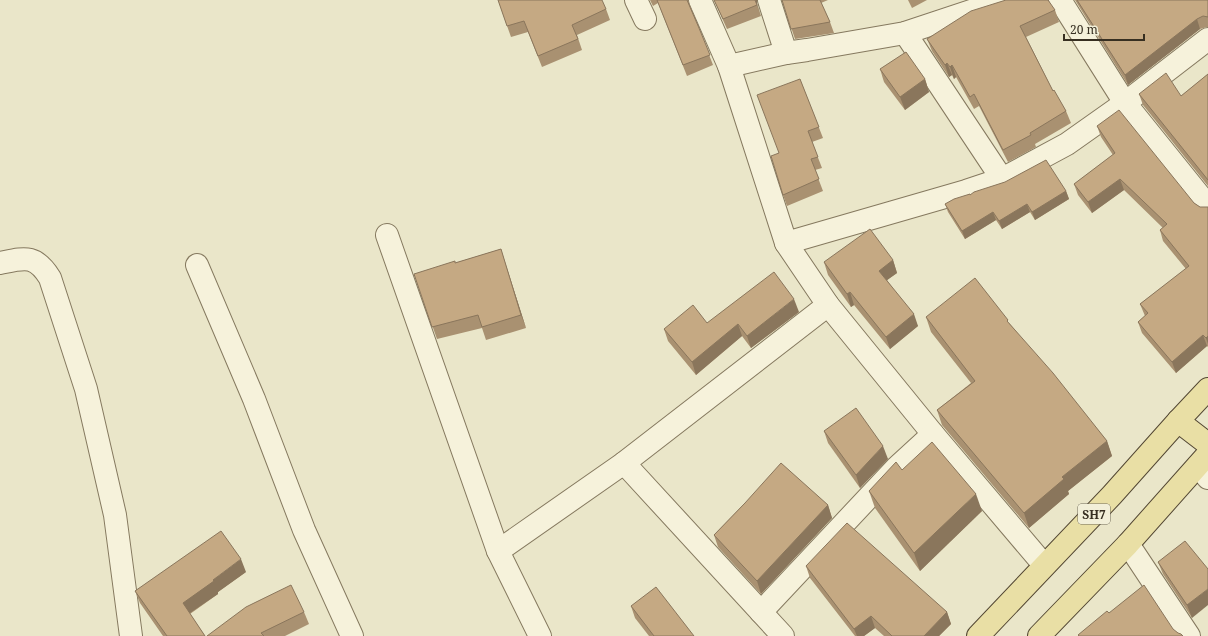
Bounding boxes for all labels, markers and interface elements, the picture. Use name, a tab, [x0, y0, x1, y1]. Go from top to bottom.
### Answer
scale bar	[1064, 16, 1144, 42]
text: 20 m	[1070, 21, 1098, 38]
road number: SH7	[1078, 504, 1110, 524]

